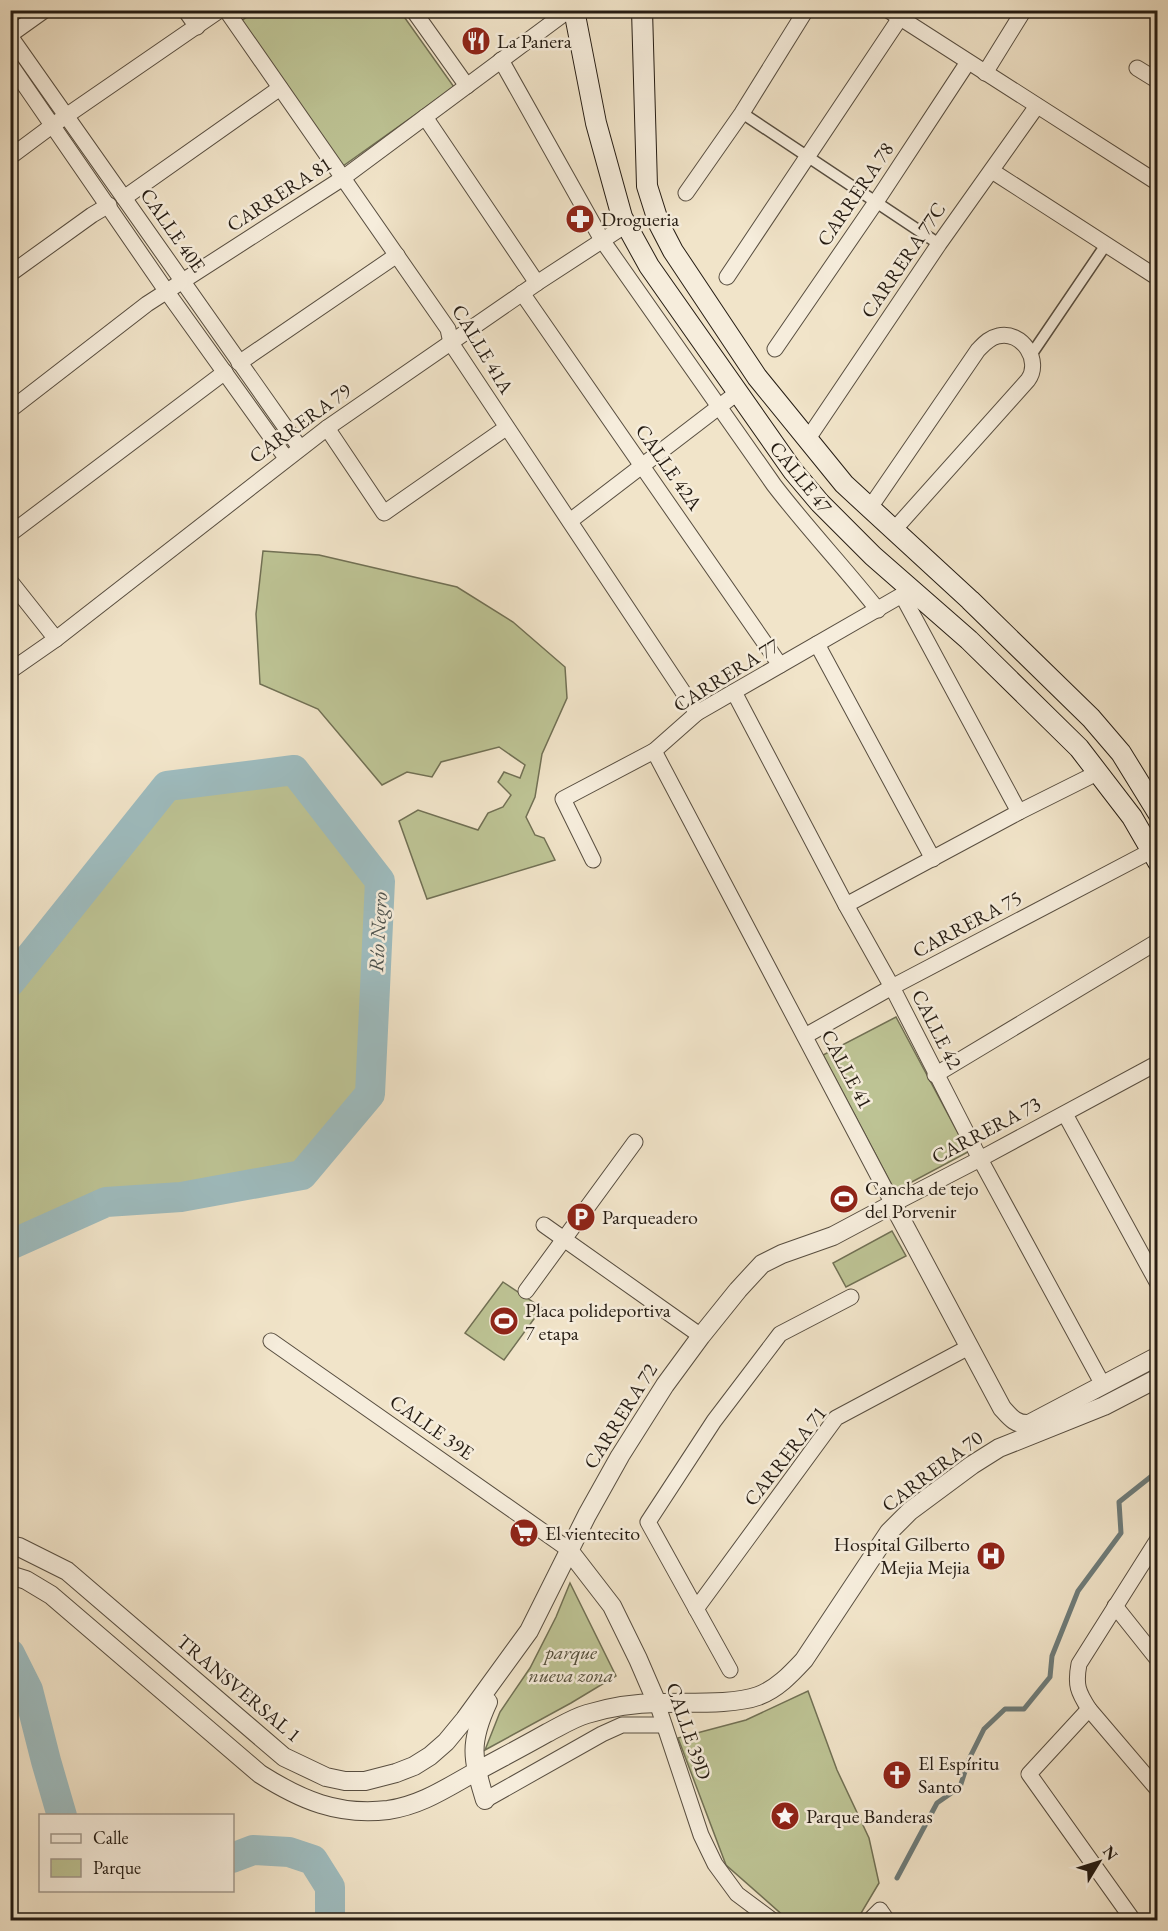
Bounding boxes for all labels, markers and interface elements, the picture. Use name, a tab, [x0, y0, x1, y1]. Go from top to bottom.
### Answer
restaurant icon: La Panera	[460, 25, 492, 57]
place label: La Panera	[497, 28, 572, 54]
street label: CARRERA 78	[811, 137, 899, 251]
street label: CARRERA 81	[222, 150, 336, 238]
street label: CALLE 40E	[134, 183, 212, 277]
street label: CARRERA 77C	[855, 197, 951, 323]
pharmacy icon: Drogueria	[564, 203, 596, 235]
place label: Drogueria	[601, 206, 679, 232]
street label: CALLE 41A	[446, 300, 520, 399]
street label: CARRERA 79	[244, 377, 356, 469]
street label: CALLE 42A	[630, 419, 708, 515]
street label: CALLE 47	[764, 435, 838, 519]
street label: CARRERA 77	[668, 632, 784, 718]
street label: CARRERA 75	[908, 884, 1026, 964]
water label: Río Negro	[362, 891, 393, 973]
street label: CALLE 42	[906, 985, 968, 1074]
street label: CALLE 41	[815, 1025, 879, 1113]
street label: CARRERA 73	[927, 1090, 1045, 1170]
place label: Cancha de tejo del Porvenir	[865, 1175, 979, 1224]
sports icon: Cancha de tejo del Porvenir	[828, 1183, 860, 1215]
parking icon: Parqueadero	[565, 1201, 597, 1233]
place label: Parqueadero	[602, 1204, 698, 1230]
place label: Placa polideportiva 7 etapa	[525, 1297, 671, 1346]
sports icon: Placa polideportiva 7 etapa	[488, 1305, 520, 1337]
street label: CARRERA 72	[577, 1358, 663, 1474]
street label: CALLE 39E	[385, 1388, 479, 1466]
street label: CARRERA 71	[738, 1401, 832, 1511]
street label: CARRERA 70	[876, 1424, 988, 1517]
supermarket icon: El vientecito	[508, 1517, 540, 1549]
place label: El vientecito	[545, 1520, 640, 1546]
place label: Hospital Gilberto Mejia Mejia	[834, 1531, 970, 1580]
hospital icon: Hospital Gilberto Mejia Mejia	[975, 1540, 1007, 1572]
street label: TRANSVERSAL 1	[171, 1628, 307, 1748]
park label: parque nueva zona	[528, 1639, 614, 1688]
street label: CALLE 39D	[660, 1679, 718, 1783]
place label: El Espíritu Santo	[918, 1750, 1000, 1799]
church icon: El Espíritu Santo	[881, 1759, 913, 1791]
place icon: Parque Banderas	[769, 1800, 801, 1832]
place label: Parque Banderas	[806, 1803, 933, 1829]
legend	[39, 1814, 234, 1892]
text: Calle	[93, 1826, 129, 1849]
north arrow	[1069, 1832, 1129, 1892]
text: N	[1098, 1842, 1123, 1865]
text: Parque	[93, 1856, 141, 1879]

